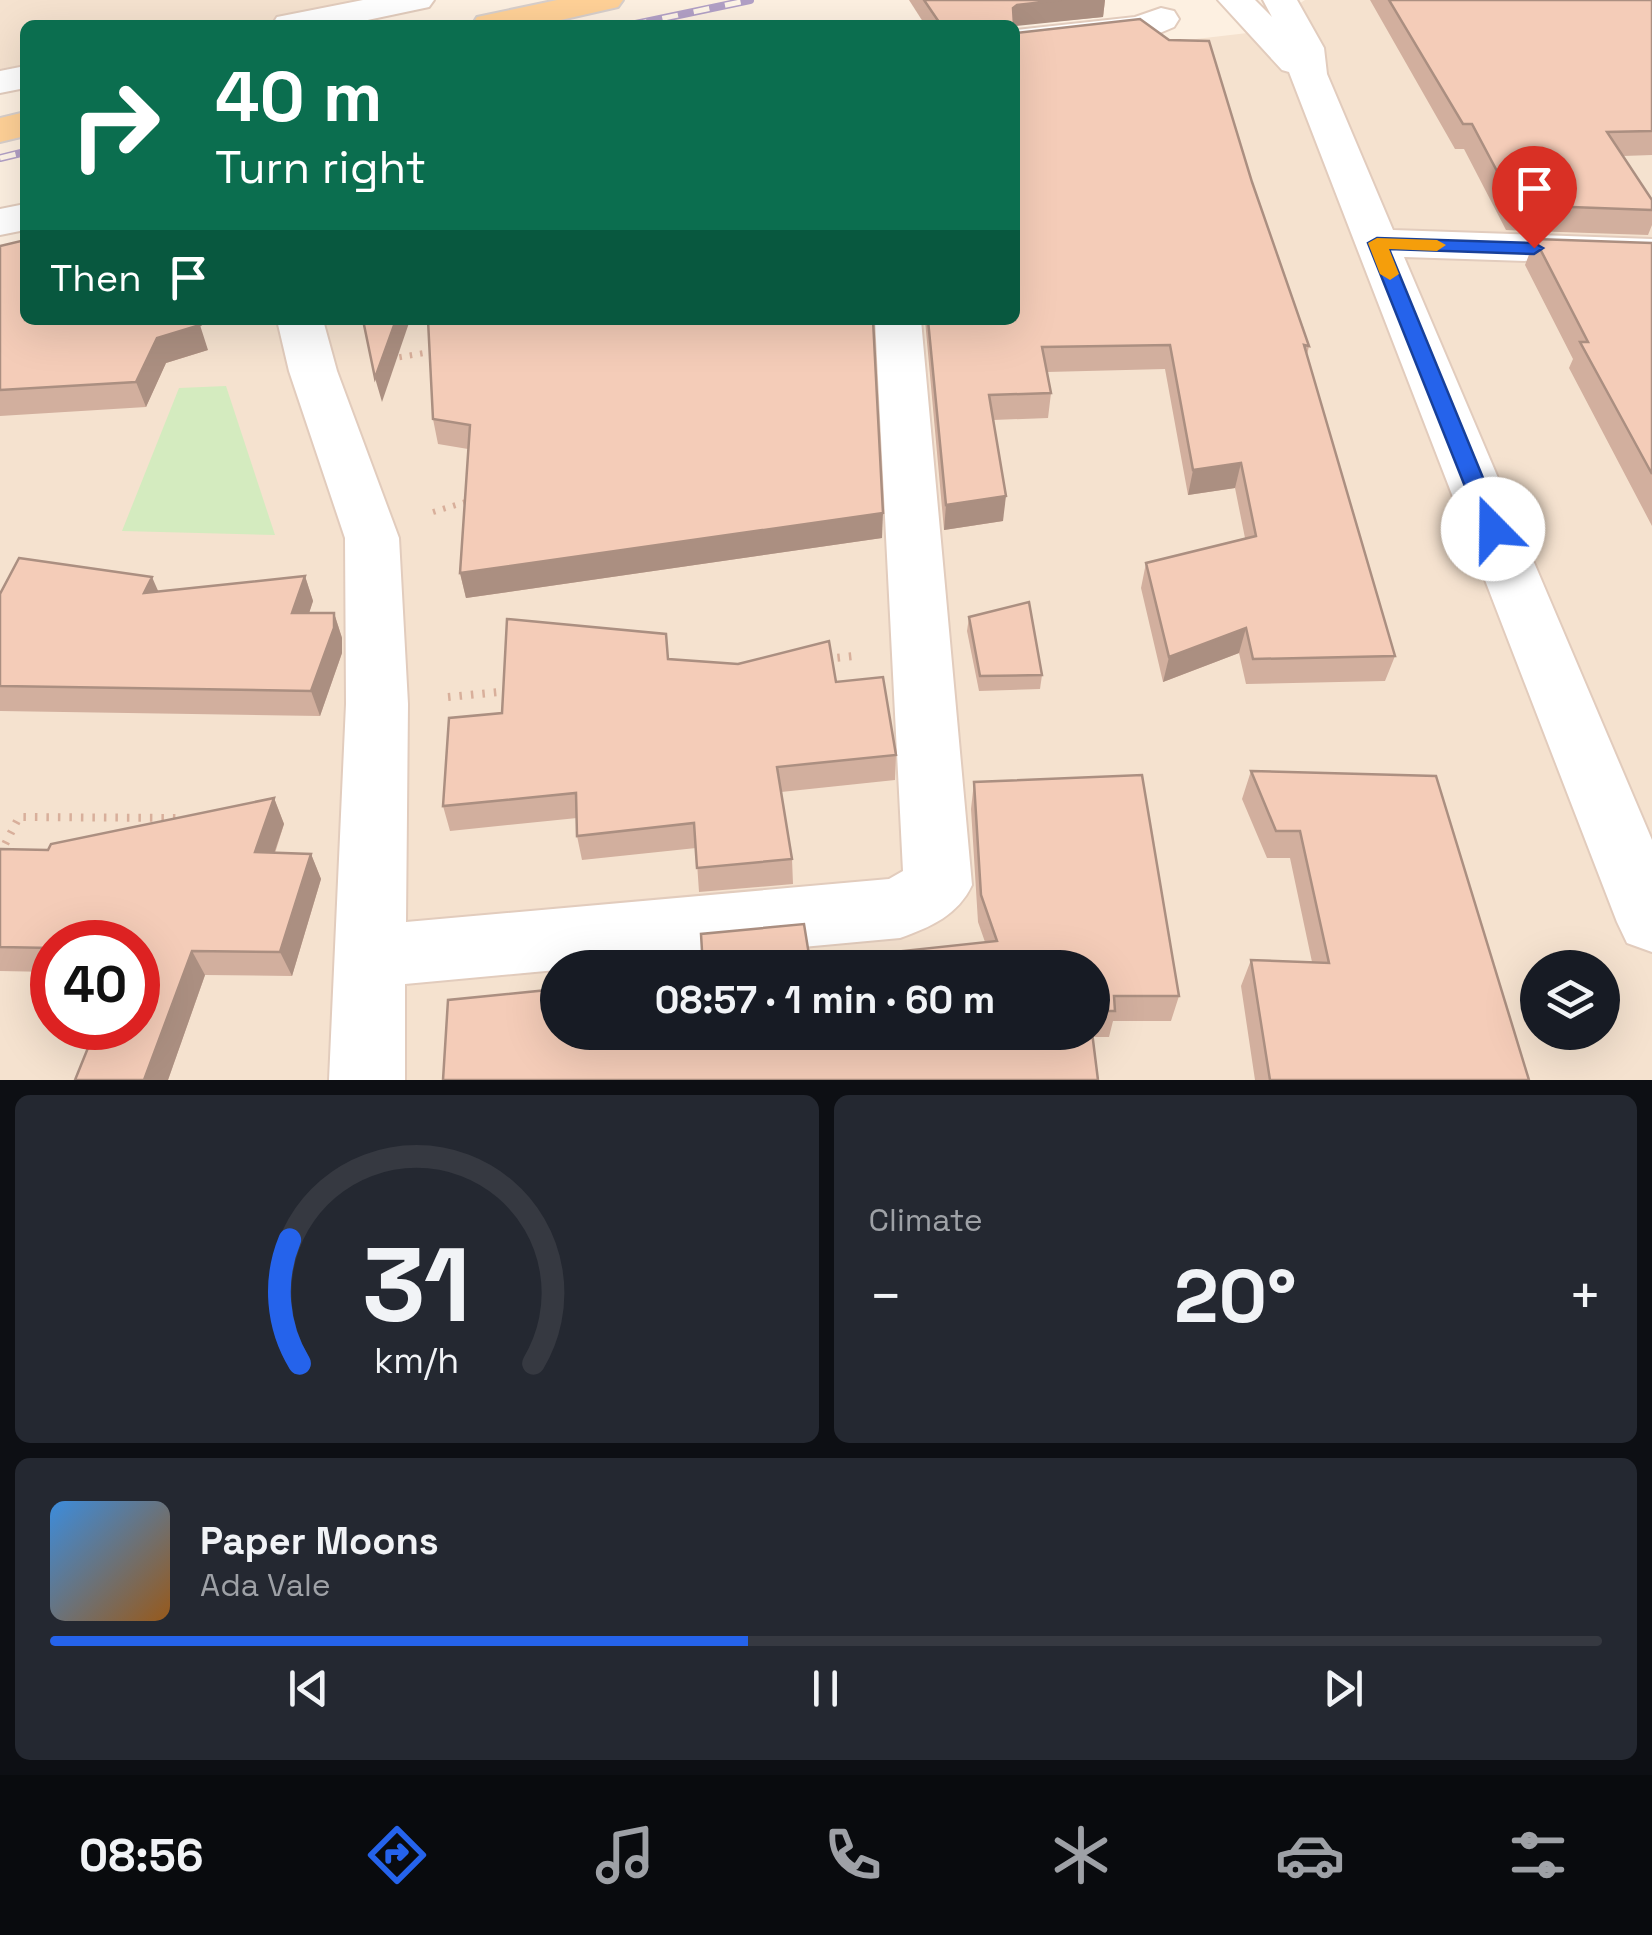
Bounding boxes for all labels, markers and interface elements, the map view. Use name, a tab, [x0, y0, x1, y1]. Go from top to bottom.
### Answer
text: 40 m	[215, 52, 382, 141]
icon: right	[50, 60, 180, 190]
text: Turn right	[215, 139, 426, 196]
pin	[1492, 146, 1577, 249]
icon: arrive	[1507, 161, 1562, 216]
icon: arrive	[161, 250, 216, 305]
text: Then	[50, 254, 141, 302]
position arrow	[1441, 477, 1545, 581]
speed limit sign: 40	[30, 920, 160, 1050]
map controls	[1520, 950, 1620, 1050]
button: layers	[1520, 950, 1620, 1050]
text: 08:57 · 1 min · 60 m	[655, 976, 995, 1024]
text: Climate	[869, 1200, 983, 1240]
text: 31	[363, 1219, 471, 1351]
text: 20°	[1174, 1248, 1297, 1344]
text: −	[869, 1261, 903, 1331]
text: +	[1568, 1261, 1602, 1331]
text: km/h	[374, 1338, 459, 1383]
text: Paper Moons	[200, 1517, 439, 1565]
text: Ada Vale	[200, 1565, 331, 1605]
icon: previous	[281, 1661, 336, 1716]
icon: pause	[798, 1661, 853, 1716]
icon: next	[1316, 1661, 1371, 1716]
icon: directions	[362, 1820, 432, 1890]
icon: music	[590, 1820, 660, 1890]
icon: phone	[818, 1820, 888, 1890]
icon: climate	[1046, 1820, 1116, 1890]
icon: car	[1275, 1820, 1345, 1890]
icon: filters	[1503, 1820, 1573, 1890]
text: 08:56	[79, 1827, 204, 1884]

